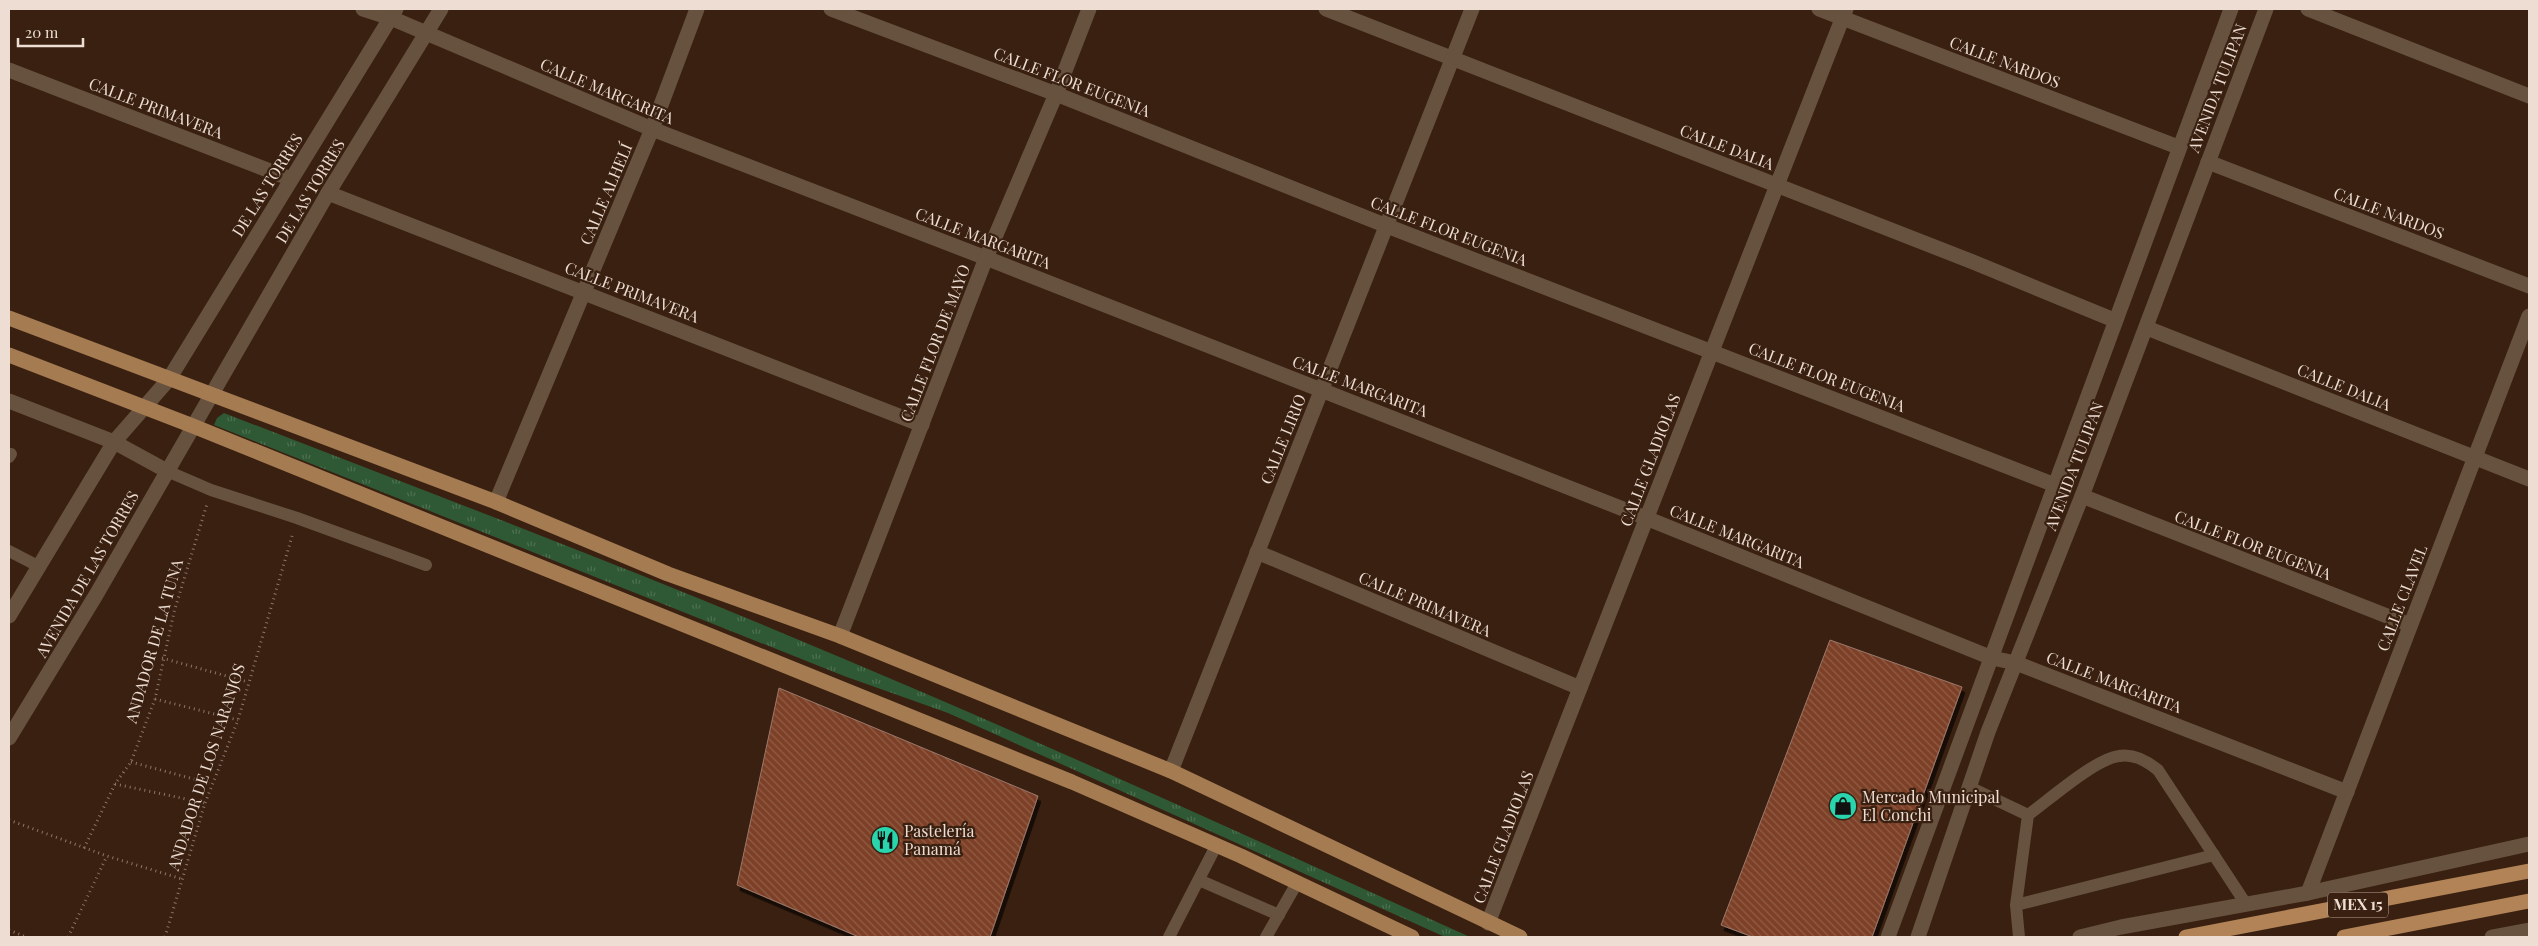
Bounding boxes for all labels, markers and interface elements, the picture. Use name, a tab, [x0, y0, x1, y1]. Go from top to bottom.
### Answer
scale bar	[18, 15, 82, 47]
street label: AVENIDA TULIPAN	[2182, 20, 2251, 156]
text: 20 m	[25, 22, 59, 42]
street label: CALLE NARDOS	[1947, 31, 2063, 92]
street label: CALLE FLOR EUGENIA	[991, 42, 1154, 121]
street label: CALLE MARGARITA	[537, 53, 678, 129]
street label: CALLE PRIMAVERA	[86, 72, 227, 143]
street label: CALLE DALIA	[1677, 119, 1778, 174]
street label: DE LAS TORRES	[226, 129, 307, 240]
street label: DE LAS TORRES	[270, 135, 349, 247]
street label: CALLE ALHELÍ	[575, 139, 637, 248]
street label: CALLE NARDOS	[2331, 182, 2447, 243]
street label: CALLE FLOR EUGENIA	[1368, 191, 1531, 270]
street label: CALLE MARGARITA	[912, 202, 1055, 273]
street label: CALLE PRIMAVERA	[562, 256, 703, 327]
street label: CALLE FLOR DE MAYO	[895, 261, 974, 425]
street label: CALLE FLOR EUGENIA	[1746, 337, 1909, 416]
street label: CALLE MARGARITA	[1289, 350, 1432, 421]
street label: CALLE DALIA	[2294, 358, 2395, 415]
street label: CALLE LIRIO	[1255, 390, 1310, 487]
street label: CALLE GLADIOLAS	[1615, 391, 1684, 529]
street label: AVENIDA TULIPAN	[2039, 398, 2108, 534]
street label: AVENIDA DE LAS TORRES	[30, 487, 143, 662]
street label: CALLE MARGARITA	[1667, 499, 1808, 572]
street label: CALLE FLOR EUGENIA	[2172, 505, 2335, 584]
street label: CALLE CLAVEL	[2372, 542, 2431, 654]
street label: ANDADOR DE LA TUNA	[120, 555, 187, 726]
street label: CALLE PRIMAVERA	[1356, 566, 1495, 641]
street label: CALLE MARGARITA	[2043, 646, 2186, 717]
street label: ANDADOR DE LOS NARANJOS	[162, 661, 249, 874]
street label: CALLE GLADIOLAS	[1468, 768, 1537, 906]
place label: Mercado Municipal El Conchi	[1862, 786, 2000, 825]
shop icon: Mercado Municipal El Conchi	[1828, 791, 1858, 821]
place label: Pastelería Panamá	[904, 820, 974, 859]
restaurant icon: Pastelería Panamá	[870, 825, 900, 855]
road number: MEX 15	[2328, 892, 2388, 918]

